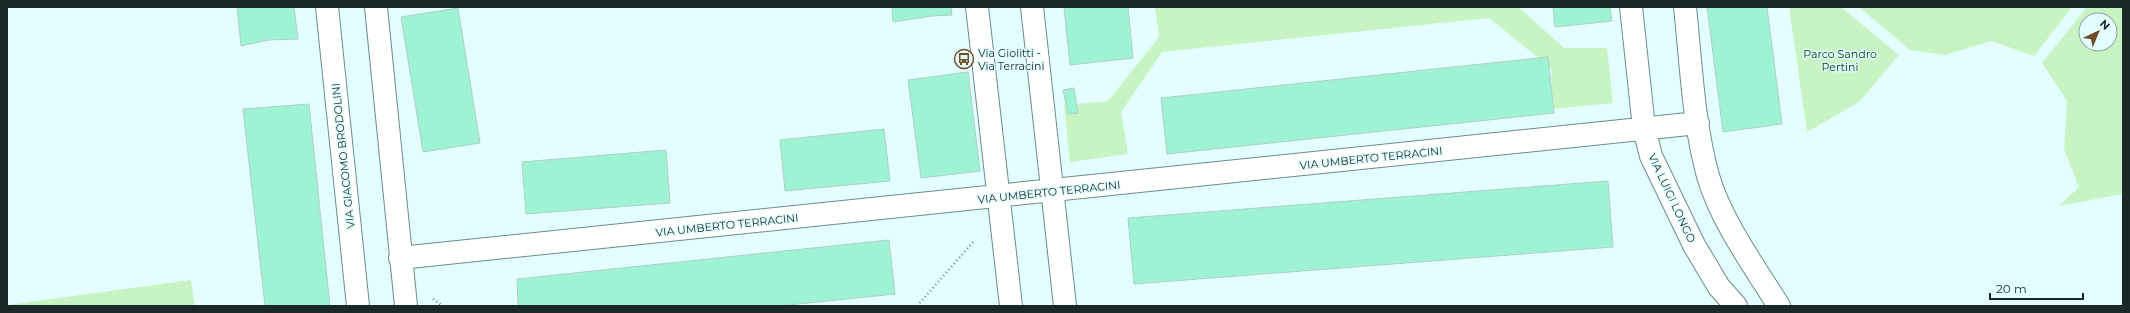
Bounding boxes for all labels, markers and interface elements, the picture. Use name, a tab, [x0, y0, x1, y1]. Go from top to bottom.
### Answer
north arrow	[2078, 12, 2118, 52]
text: N	[2097, 17, 2113, 33]
place label: Via Giolitti - Via Terracini	[978, 46, 1044, 73]
park label: Parco Sandro Pertini	[1803, 47, 1877, 74]
bus stop icon: Via Giolitti - Via Terracini	[953, 48, 975, 70]
street label: VIA GIACOMO BRODOLINI	[328, 83, 358, 229]
street label: VIA UMBERTO TERRACINI	[1299, 144, 1443, 172]
street label: VIA LUIGI LONGO	[1645, 151, 1699, 245]
street label: VIA UMBERTO TERRACINI	[977, 178, 1121, 206]
street label: VIA UMBERTO TERRACINI	[655, 211, 799, 239]
scale bar	[1990, 275, 2083, 301]
text: 20 m	[1996, 281, 2027, 296]

